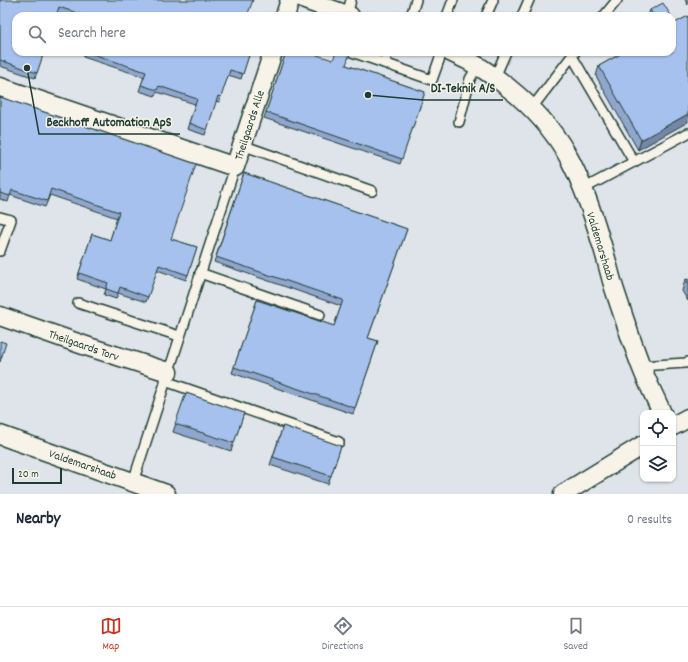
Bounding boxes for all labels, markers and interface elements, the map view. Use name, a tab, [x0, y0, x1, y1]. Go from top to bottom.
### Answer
search box	[12, 12, 676, 56]
icon: search	[26, 23, 48, 45]
text: Search here	[58, 23, 126, 45]
callout: DI-Teknik A/S	[423, 75, 503, 100]
text: DI-Teknik A/S	[431, 80, 496, 99]
street label: Theilgaards Alle	[231, 88, 270, 163]
callout: Beckhoff Automation ApS	[39, 109, 180, 134]
text: Beckhoff Automation ApS	[46, 114, 172, 133]
street label: Valdemarshaab	[581, 210, 618, 283]
street label: Theilgaards Torv	[46, 326, 121, 366]
map controls	[640, 410, 676, 482]
button: locate	[640, 410, 676, 446]
street label: Valdemarshaab	[46, 446, 119, 485]
button: layers	[640, 446, 676, 482]
scale bar	[12, 466, 62, 485]
text: 20 m	[18, 467, 39, 483]
text: Nearby	[16, 508, 60, 532]
text: 0 results	[627, 511, 672, 530]
tab: Map	[100, 615, 122, 655]
tab: Directions	[322, 615, 364, 655]
tab: Saved	[563, 615, 588, 655]

